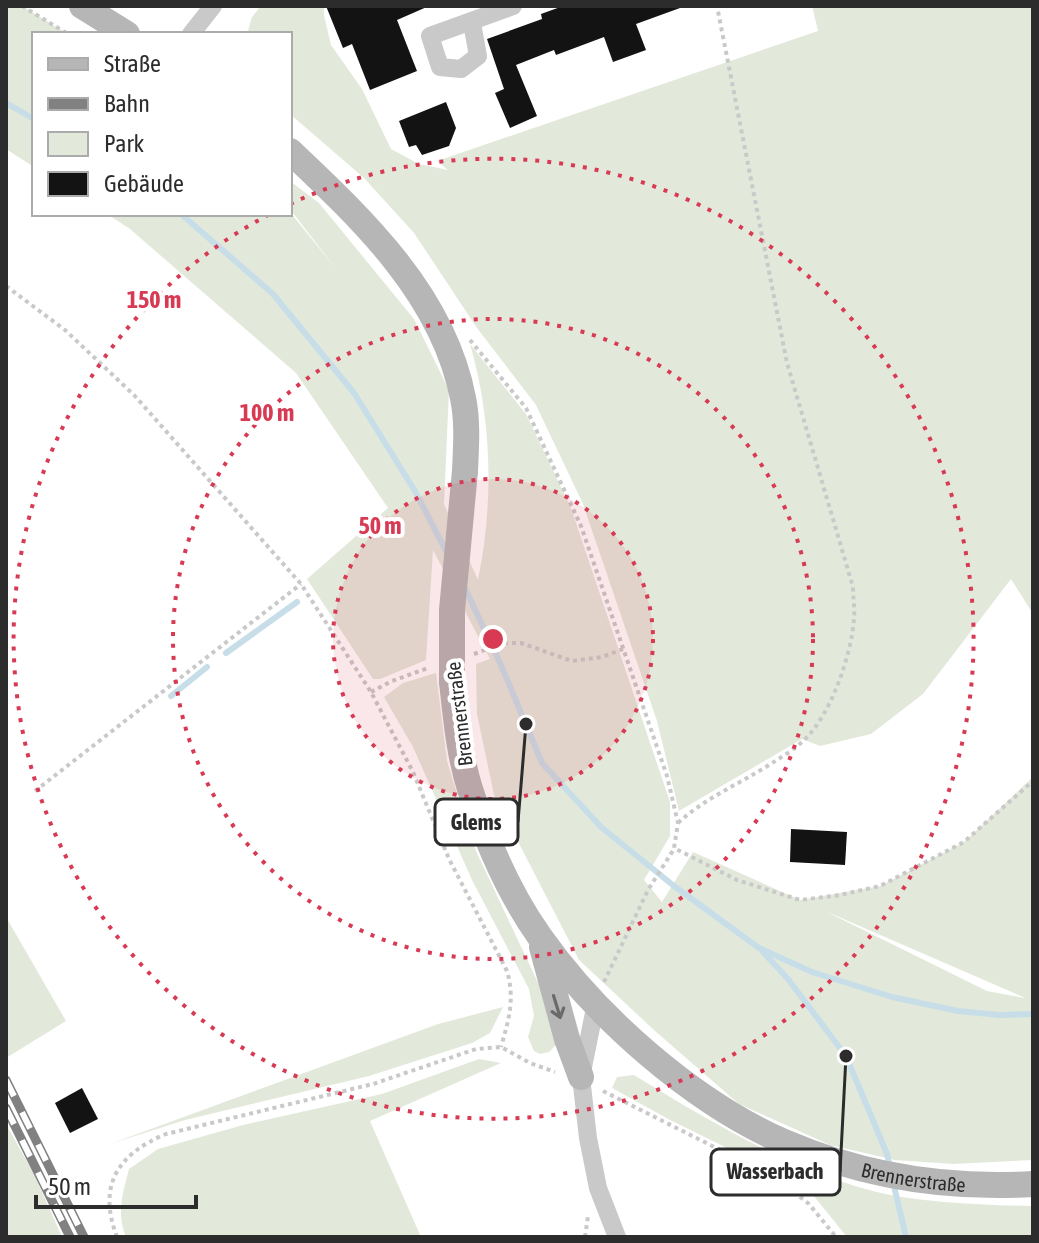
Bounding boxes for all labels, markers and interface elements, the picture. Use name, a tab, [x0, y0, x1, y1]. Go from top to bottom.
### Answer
legend	[32, 32, 292, 216]
text: Straße	[104, 50, 161, 77]
text: Bahn	[104, 90, 150, 117]
text: Park	[104, 130, 145, 157]
text: Gebäude	[104, 170, 184, 197]
text: 150 m	[127, 286, 181, 313]
text: 100 m	[240, 399, 294, 426]
text: 50 m	[358, 512, 402, 539]
centre of rings	[479, 625, 507, 653]
street label: Brennerstraße	[441, 661, 477, 767]
callout: Glems	[435, 799, 518, 845]
text: Glems	[451, 809, 502, 835]
one-way arrow	[550, 994, 565, 1020]
callout: Wasserbach	[711, 1149, 840, 1195]
street label: Brennerstraße	[859, 1157, 966, 1196]
text: Wasserbach	[726, 1158, 824, 1184]
scale bar	[36, 1159, 196, 1209]
text: 50 m	[48, 1173, 91, 1200]

